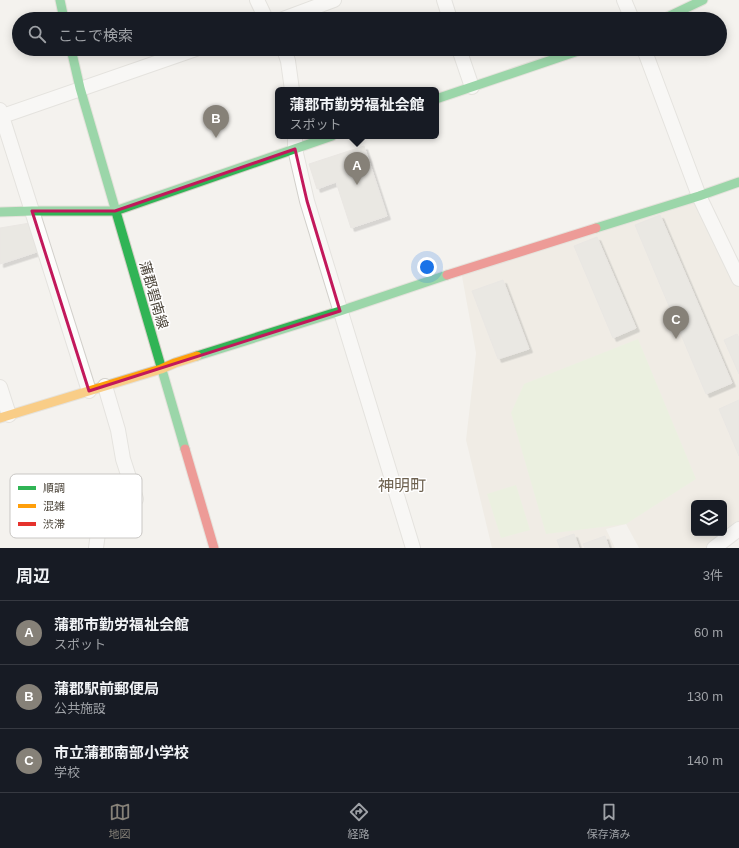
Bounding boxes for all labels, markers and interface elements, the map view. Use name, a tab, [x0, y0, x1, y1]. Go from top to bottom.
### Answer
search box	[12, 12, 727, 56]
icon: search	[26, 23, 48, 45]
text: ここで検索	[58, 27, 133, 44]
popup	[275, 87, 439, 139]
text: 蒲郡市勤労福祉会館	[289, 96, 425, 113]
pin: B	[203, 105, 229, 138]
text: スポット	[289, 117, 342, 132]
pin: A	[344, 152, 370, 185]
your location	[417, 257, 437, 277]
street label: 蒲郡碧南線	[137, 259, 171, 331]
pin: C	[663, 306, 689, 339]
legend	[10, 474, 142, 538]
district label: 神明町	[378, 477, 426, 494]
text: 順調	[43, 482, 65, 494]
text: 混雑	[43, 500, 65, 512]
map controls	[691, 500, 727, 536]
button: layers	[691, 500, 727, 536]
text: 渋滞	[43, 518, 65, 530]
text: 周辺	[16, 567, 50, 586]
text: 3件	[703, 568, 723, 583]
text: 蒲郡市勤労福祉会館	[54, 616, 189, 633]
text: A	[24, 625, 34, 640]
text: 60 m	[694, 625, 723, 640]
text: スポット	[54, 637, 106, 652]
text: 蒲郡駅前郵便局	[54, 680, 159, 697]
text: B	[24, 689, 34, 704]
text: 130 m	[687, 689, 723, 704]
text: 公共施設	[54, 701, 106, 716]
text: 市立蒲郡南部小学校	[54, 744, 189, 761]
text: C	[24, 753, 34, 768]
text: 140 m	[687, 753, 723, 768]
text: 学校	[54, 765, 80, 780]
tab: 地図	[109, 801, 131, 841]
tab: 経路	[348, 801, 370, 841]
tab: 保存済み	[587, 801, 631, 841]

